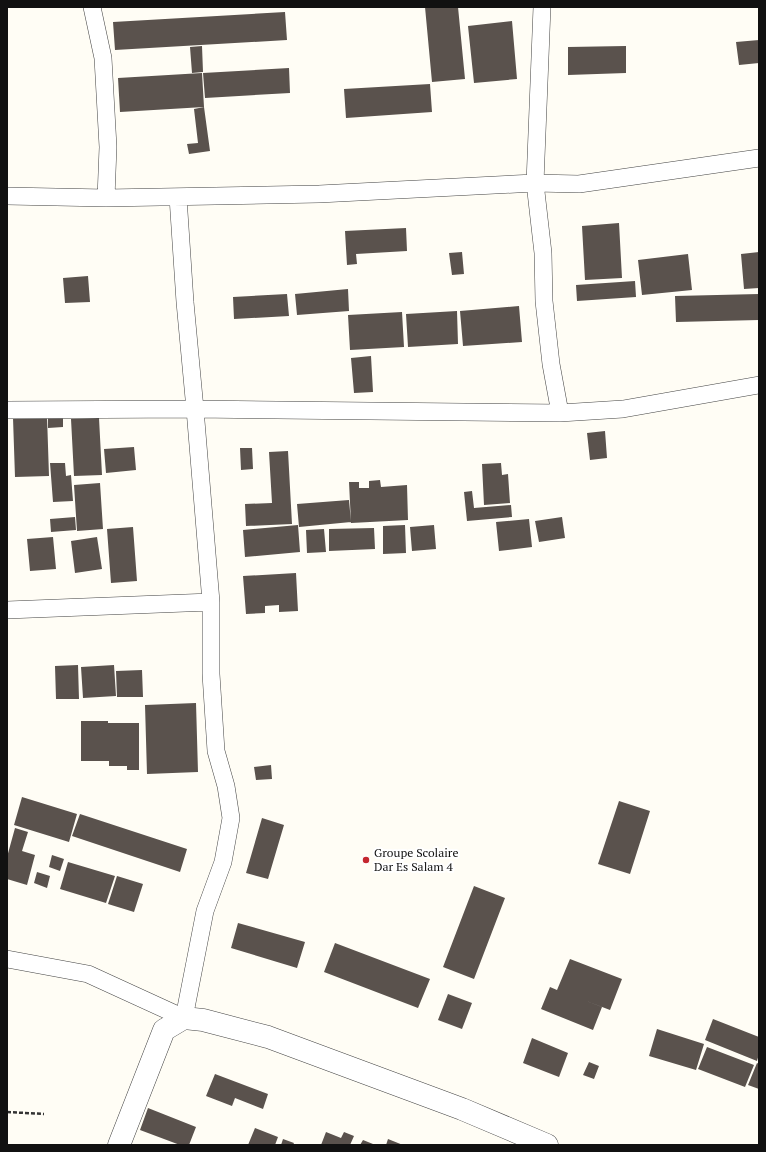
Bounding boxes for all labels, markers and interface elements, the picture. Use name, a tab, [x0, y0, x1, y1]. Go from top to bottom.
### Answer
place label: Groupe Scolaire Dar Es Salam 4	[374, 845, 459, 874]
marker: Groupe Scolaire Dar Es Salam 4	[361, 855, 371, 865]

